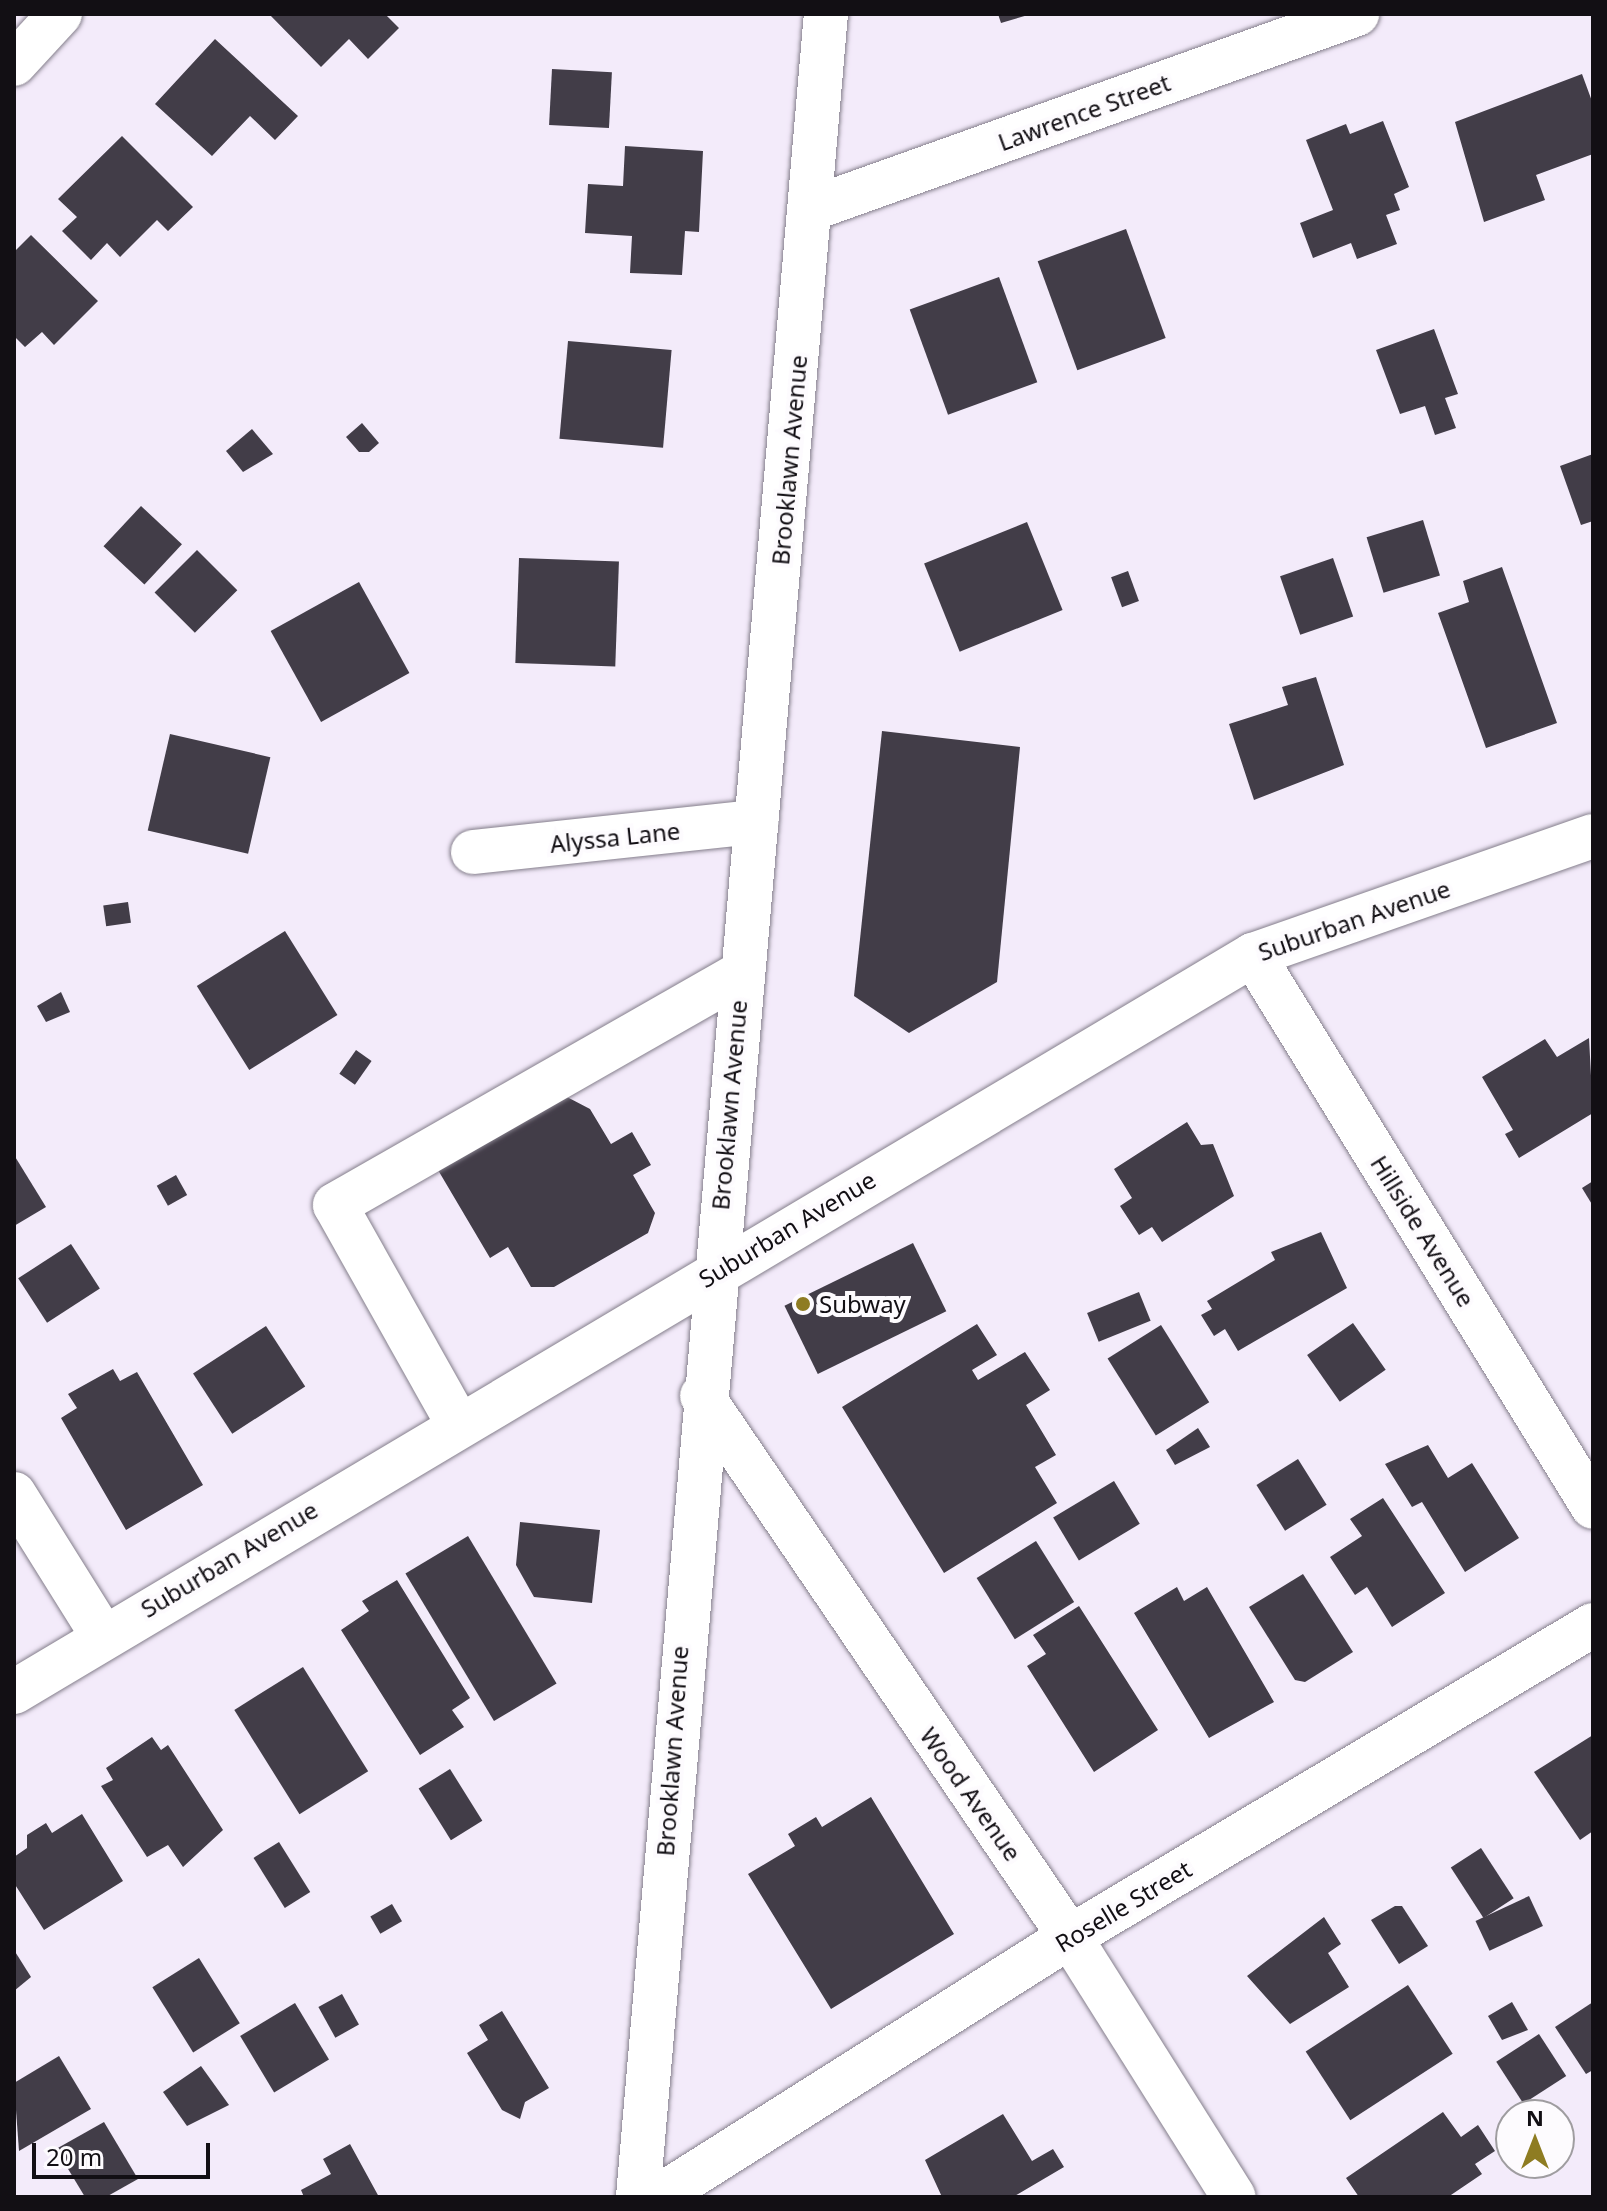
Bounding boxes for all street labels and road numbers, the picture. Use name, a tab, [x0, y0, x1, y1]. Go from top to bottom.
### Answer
street label: Lawrence Street	[994, 68, 1174, 156]
street label: Brooklawn Avenue	[765, 354, 813, 566]
street label: Alyssa Lane	[548, 816, 682, 858]
street label: Suburban Avenue	[1254, 874, 1454, 966]
street label: Brooklawn Avenue	[705, 999, 753, 1211]
street label: Hillside Avenue	[1365, 1150, 1481, 1312]
street label: Suburban Avenue	[693, 1165, 881, 1293]
street label: Suburban Avenue	[135, 1495, 323, 1623]
street label: Brooklawn Avenue	[650, 1645, 694, 1857]
street label: Wood Avenue	[914, 1722, 1028, 1866]
street label: Roselle Street	[1050, 1854, 1196, 1958]

